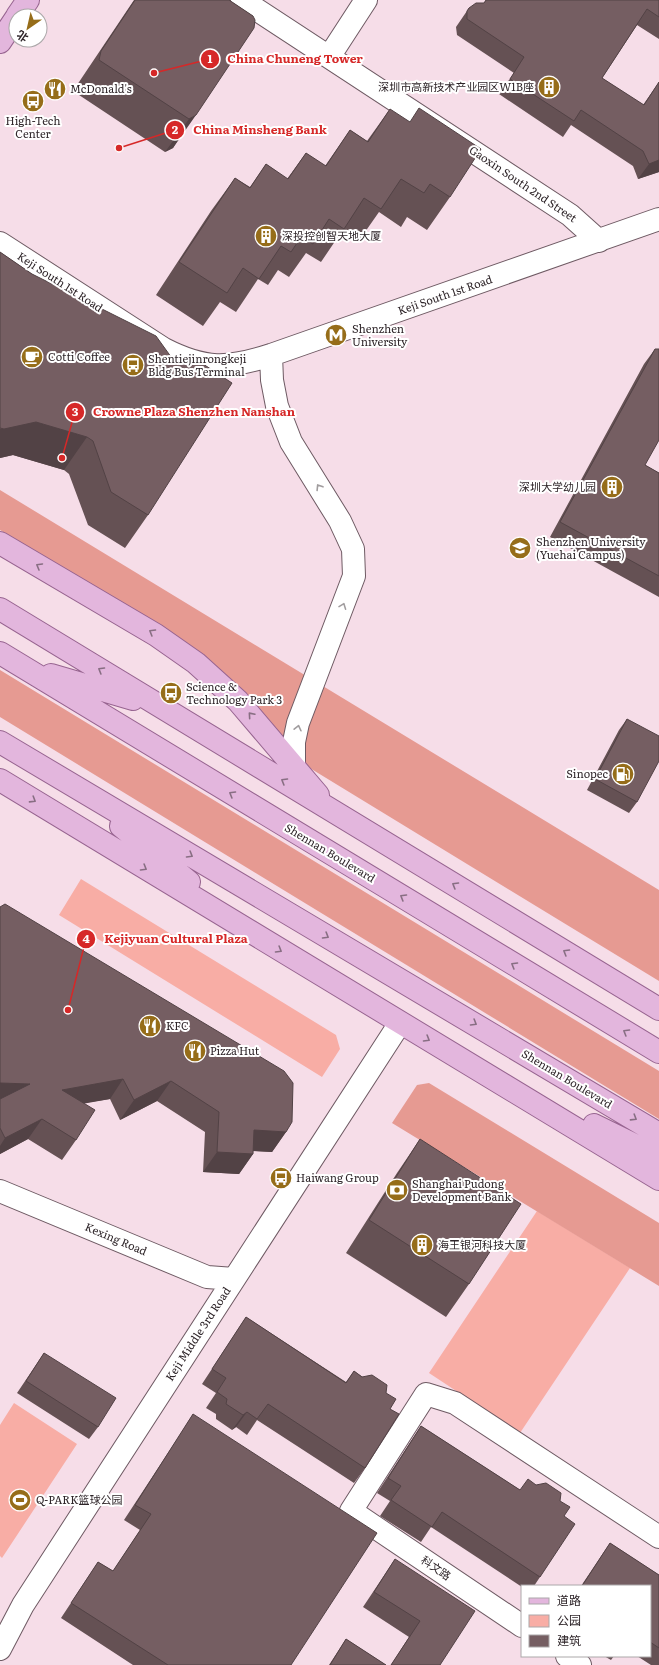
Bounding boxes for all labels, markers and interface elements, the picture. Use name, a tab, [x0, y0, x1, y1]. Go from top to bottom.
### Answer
north arrow	[8, 8, 48, 48]
text: 北	[13, 27, 31, 47]
callout: China Chuneng Tower	[200, 47, 371, 71]
text: 1	[208, 49, 213, 67]
text: China Chuneng Tower	[227, 49, 363, 67]
building icon: 深圳市高新技术产业园区W1B座	[536, 74, 562, 100]
restaurant icon: McDonald's	[42, 76, 68, 102]
place label: 深圳市高新技术产业园区W1B座	[378, 78, 534, 94]
place label: McDonald's	[70, 80, 132, 96]
bus stop icon: High-Tech Center	[20, 88, 46, 114]
place label: High-Tech Center	[5, 112, 61, 141]
callout: China Minsheng Bank	[165, 118, 335, 142]
text: 2	[172, 120, 179, 138]
text: China Minsheng Bank	[193, 120, 328, 138]
street label: Gaoxin South 2nd Street	[467, 141, 581, 225]
building icon: 深投控创智天地大厦	[253, 223, 279, 249]
place label: 深投控创智天地大厦	[282, 227, 381, 243]
street label: Keji South 1st Road	[15, 247, 107, 315]
street label: Keji South 1st Road	[395, 270, 494, 318]
place label: Shenzhen University	[352, 320, 408, 349]
metro station icon: Shenzhen University	[323, 322, 349, 348]
cafe icon: Cotti Coffee	[19, 344, 45, 370]
place label: Cotti Coffee	[48, 348, 110, 364]
place label: Shentiejinrongkeji Bldg Bus Terminal	[148, 350, 247, 379]
bus stop icon: Shentiejinrongkeji Bldg Bus Terminal	[120, 352, 146, 378]
callout: Crowne Plaza Shenzhen Nanshan	[65, 400, 303, 424]
text: 3	[72, 402, 79, 420]
text: Crowne Plaza Shenzhen Nanshan	[93, 402, 296, 420]
building icon: 深圳大学幼儿园	[599, 474, 625, 500]
place label: 深圳大学幼儿园	[519, 478, 596, 494]
one-way arrow	[316, 484, 324, 491]
place label: Shenzhen University (Yuehai Campus)	[536, 533, 646, 562]
school or university icon: Shenzhen University (Yuehai Campus)	[507, 535, 533, 561]
one-way arrow	[36, 564, 44, 571]
one-way arrow	[338, 602, 346, 609]
one-way arrow	[149, 630, 156, 637]
one-way arrow	[98, 668, 105, 675]
place label: Science & Technology Park 3	[186, 678, 282, 707]
bus stop icon: Science & Technology Park 3	[158, 680, 184, 706]
one-way arrow	[248, 713, 255, 720]
one-way arrow	[293, 724, 301, 731]
fuel station icon: Sinopec	[610, 761, 636, 787]
place label: Sinopec	[566, 765, 609, 781]
one-way arrow	[281, 779, 288, 786]
one-way arrow	[229, 791, 236, 799]
one-way arrow	[29, 795, 36, 803]
street label: Shennan Boulevard	[282, 819, 379, 886]
one-way arrow	[186, 850, 193, 857]
one-way arrow	[140, 863, 147, 870]
one-way arrow	[452, 882, 459, 889]
one-way arrow	[400, 895, 407, 902]
callout: Kejiyuan Cultural Plaza	[76, 927, 256, 951]
text: 4	[82, 929, 90, 947]
text: Kejiyuan Cultural Plaza	[104, 929, 248, 947]
one-way arrow	[322, 931, 329, 938]
one-way arrow	[275, 945, 282, 952]
one-way arrow	[563, 950, 570, 957]
one-way arrow	[511, 962, 518, 969]
restaurant icon: KFC	[137, 1013, 163, 1039]
place label: KFC	[166, 1017, 189, 1033]
one-way arrow	[470, 1019, 477, 1026]
one-way arrow	[623, 1029, 630, 1037]
one-way arrow	[423, 1034, 430, 1041]
restaurant icon: Pizza Hut	[182, 1038, 208, 1064]
place label: Pizza Hut	[210, 1042, 260, 1058]
street label: Shennan Boulevard	[519, 1045, 616, 1112]
one-way arrow	[630, 1114, 637, 1121]
bus stop icon: Haiwang Group	[268, 1165, 294, 1191]
place label: Haiwang Group	[296, 1169, 379, 1185]
place label: Shanghai Pudong Development Bank	[412, 1175, 511, 1204]
bank icon: Shanghai Pudong Development Bank	[384, 1177, 410, 1203]
street label: Kexing Road	[83, 1218, 150, 1258]
building icon: 海王银河科技大厦	[409, 1232, 435, 1258]
place label: 海王银河科技大厦	[438, 1236, 526, 1252]
street label: Keji Middle 3rd Road	[161, 1283, 234, 1384]
sports icon: Q-PARK篮球公园	[7, 1487, 33, 1513]
place label: Q-PARK篮球公园	[36, 1491, 123, 1507]
street label: 科文路	[418, 1551, 455, 1583]
legend	[521, 1585, 651, 1657]
text: 道路	[557, 1591, 581, 1609]
text: 公园	[557, 1611, 581, 1629]
text: 建筑	[557, 1631, 581, 1649]

